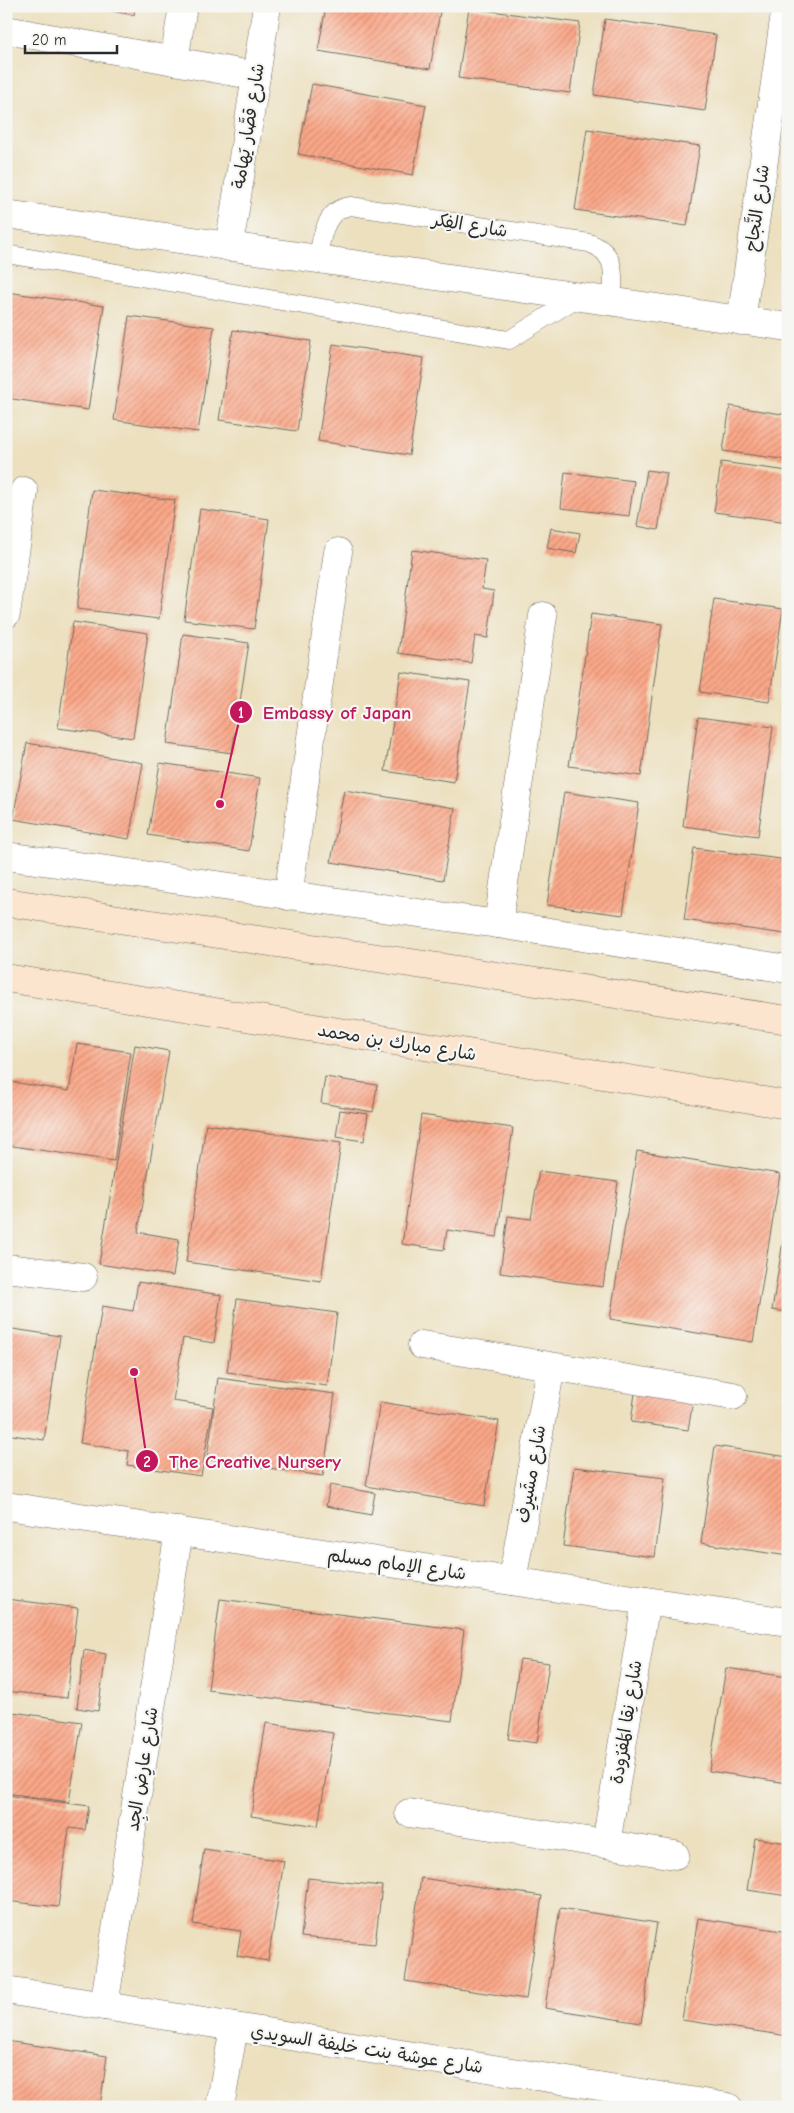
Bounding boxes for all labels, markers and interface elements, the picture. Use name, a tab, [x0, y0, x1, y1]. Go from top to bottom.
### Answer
scale bar	[25, 22, 118, 54]
text: 20 m	[32, 31, 66, 49]
street label: شارع قصَّار يَهامة	[227, 62, 270, 191]
street label: شارع النَّجاح	[739, 163, 775, 253]
street label: شارع الفِكر	[429, 209, 509, 243]
callout: Embassy of Japan	[228, 695, 422, 729]
text: Embassy of Japan	[263, 702, 411, 724]
text: 1	[238, 704, 244, 722]
street label: شارع مبارك بن محمد	[316, 1020, 478, 1066]
street label: شارع مشَيرِف	[512, 1423, 552, 1525]
callout: The Creative Nursery	[134, 1444, 351, 1478]
text: The Creative Nursery	[169, 1451, 341, 1473]
text: 2	[143, 1453, 151, 1471]
street label: شارع الإمام مسلم	[326, 1544, 468, 1588]
street label: شارع نِقا المَفرُودة	[606, 1659, 648, 1786]
street label: شارع عارِض الجِد	[122, 1706, 165, 1833]
street label: شارع عوشة بنت خليفة السويدي	[249, 2021, 485, 2080]

